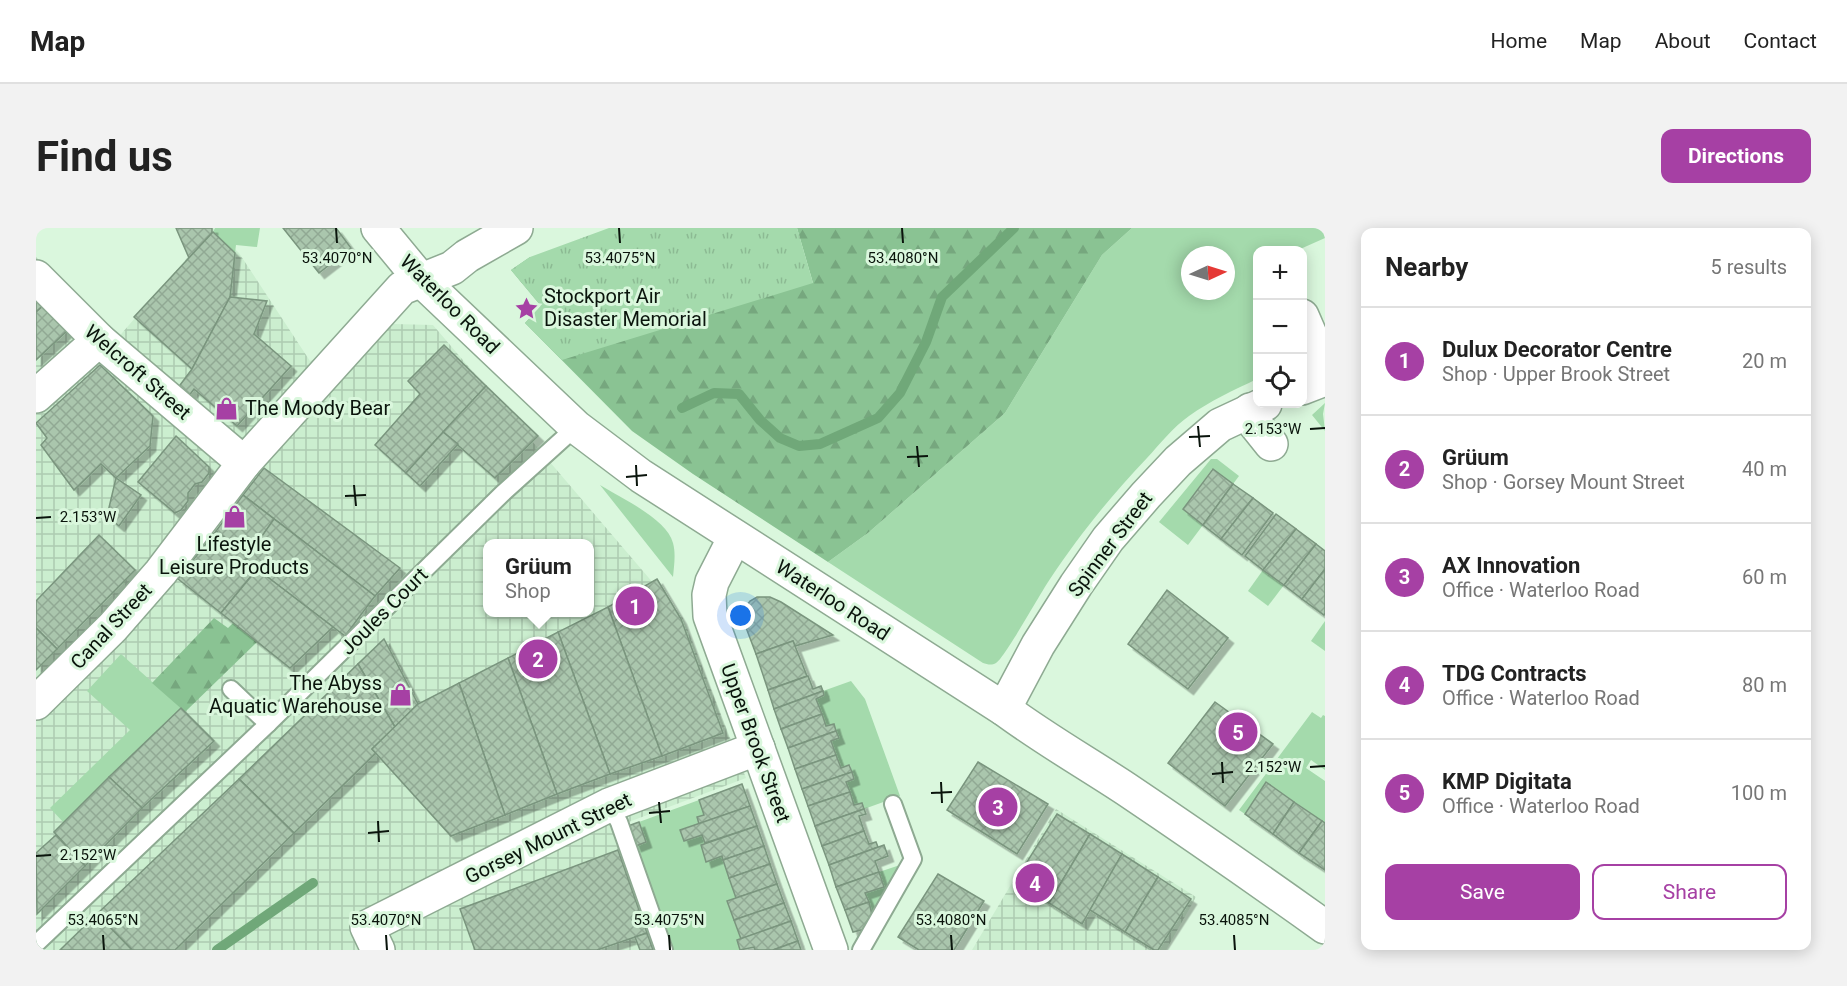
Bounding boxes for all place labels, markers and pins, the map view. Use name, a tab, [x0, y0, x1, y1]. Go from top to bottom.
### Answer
place label: Stockport Air Disaster Memorial	[544, 284, 707, 331]
place icon: Stockport Air Disaster Memorial	[513, 295, 539, 321]
shop icon: The Moody Bear	[214, 395, 240, 421]
place label: The Moody Bear	[245, 396, 390, 420]
shop icon: Lifestyle Leisure Products	[221, 503, 247, 529]
place label: Lifestyle Leisure Products	[159, 532, 309, 579]
pin: 1	[616, 584, 654, 628]
pin: 2	[518, 636, 558, 682]
place label: The Abyss Aquatic Warehouse	[209, 671, 382, 718]
shop icon: The Abyss Aquatic Warehouse	[387, 682, 413, 708]
pin: 5	[1218, 710, 1258, 754]
pin: 3	[978, 784, 1018, 830]
pin: 4	[1016, 860, 1054, 906]

